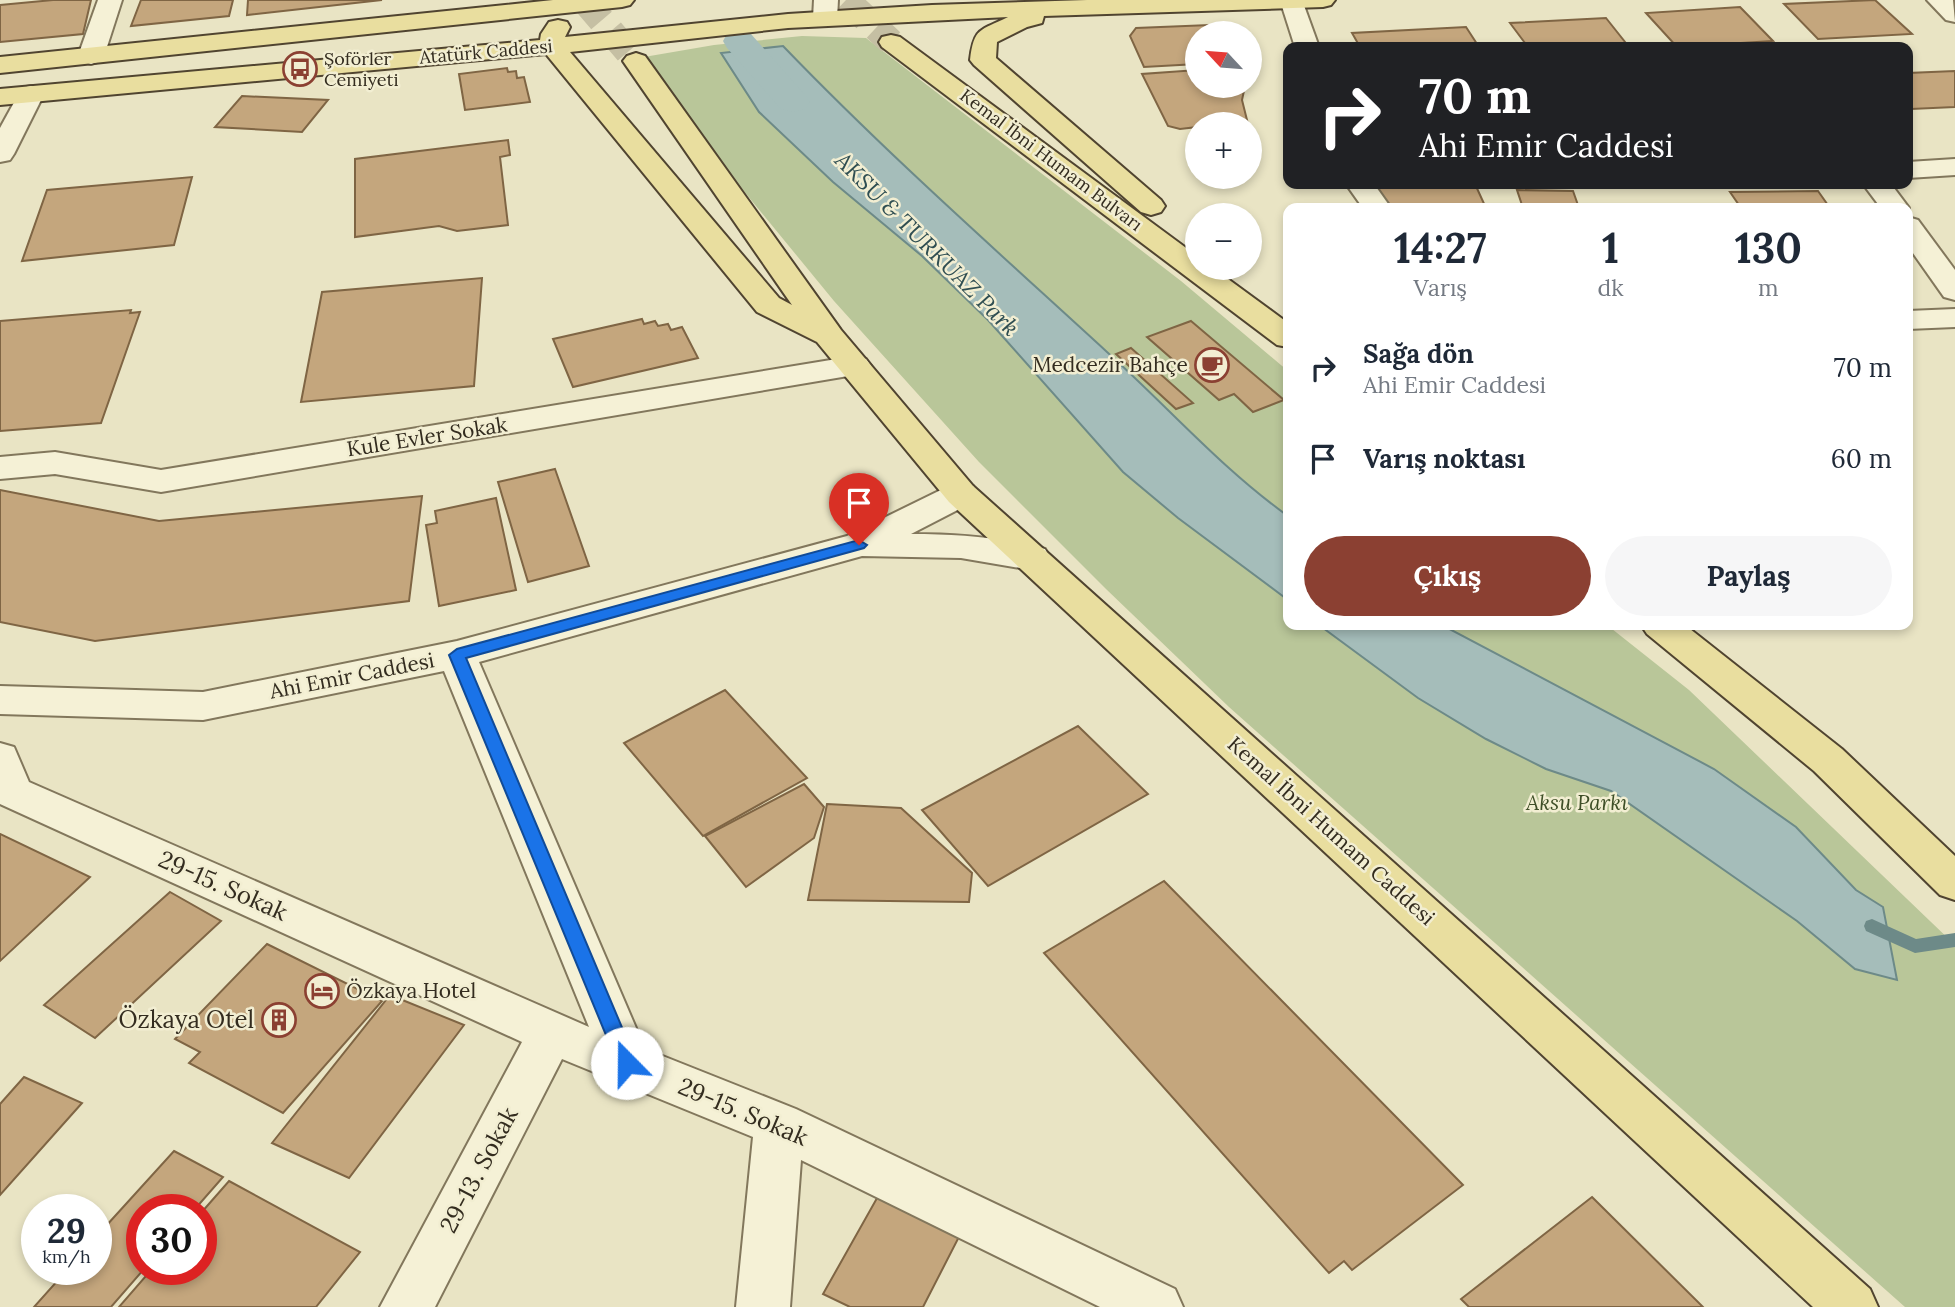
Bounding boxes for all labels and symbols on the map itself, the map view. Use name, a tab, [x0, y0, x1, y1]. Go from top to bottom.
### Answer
north arrow	[1185, 21, 1262, 98]
street label: Atatürk Caddesi	[417, 34, 554, 69]
place label: Şoförler Cemiyeti	[324, 47, 398, 91]
bus stop icon: Şoförler Cemiyeti	[281, 50, 319, 88]
street label: Kemal İbni Humam Bulvarı	[956, 84, 1147, 236]
water label: AKSU & TURKUAZ Park	[828, 145, 1026, 342]
cafe icon: Medcezir Bahçe	[1193, 346, 1231, 384]
place label: Medcezir Bahçe	[1032, 351, 1188, 378]
street label: Kule Evler Sokak	[345, 410, 510, 463]
pin	[829, 473, 889, 545]
street label: Ahi Emir Caddesi	[266, 646, 437, 705]
street label: Kemal İbni Humam Caddesi	[1222, 730, 1441, 931]
park label: Aksu Parkı	[1525, 789, 1628, 816]
street label: 29-15. Sokak	[154, 843, 293, 928]
hotel icon: Özkaya Hotel	[303, 972, 341, 1010]
place label: Özkaya Hotel	[346, 977, 476, 1004]
building icon: Özkaya Otel	[260, 1001, 298, 1039]
place label: Özkaya Otel	[118, 1004, 254, 1035]
position arrow	[590, 1026, 664, 1100]
street label: 29-15. Sokak	[674, 1070, 813, 1153]
street label: 29-13. Sokak	[432, 1101, 525, 1238]
speed limit sign: 30	[126, 1194, 217, 1285]

